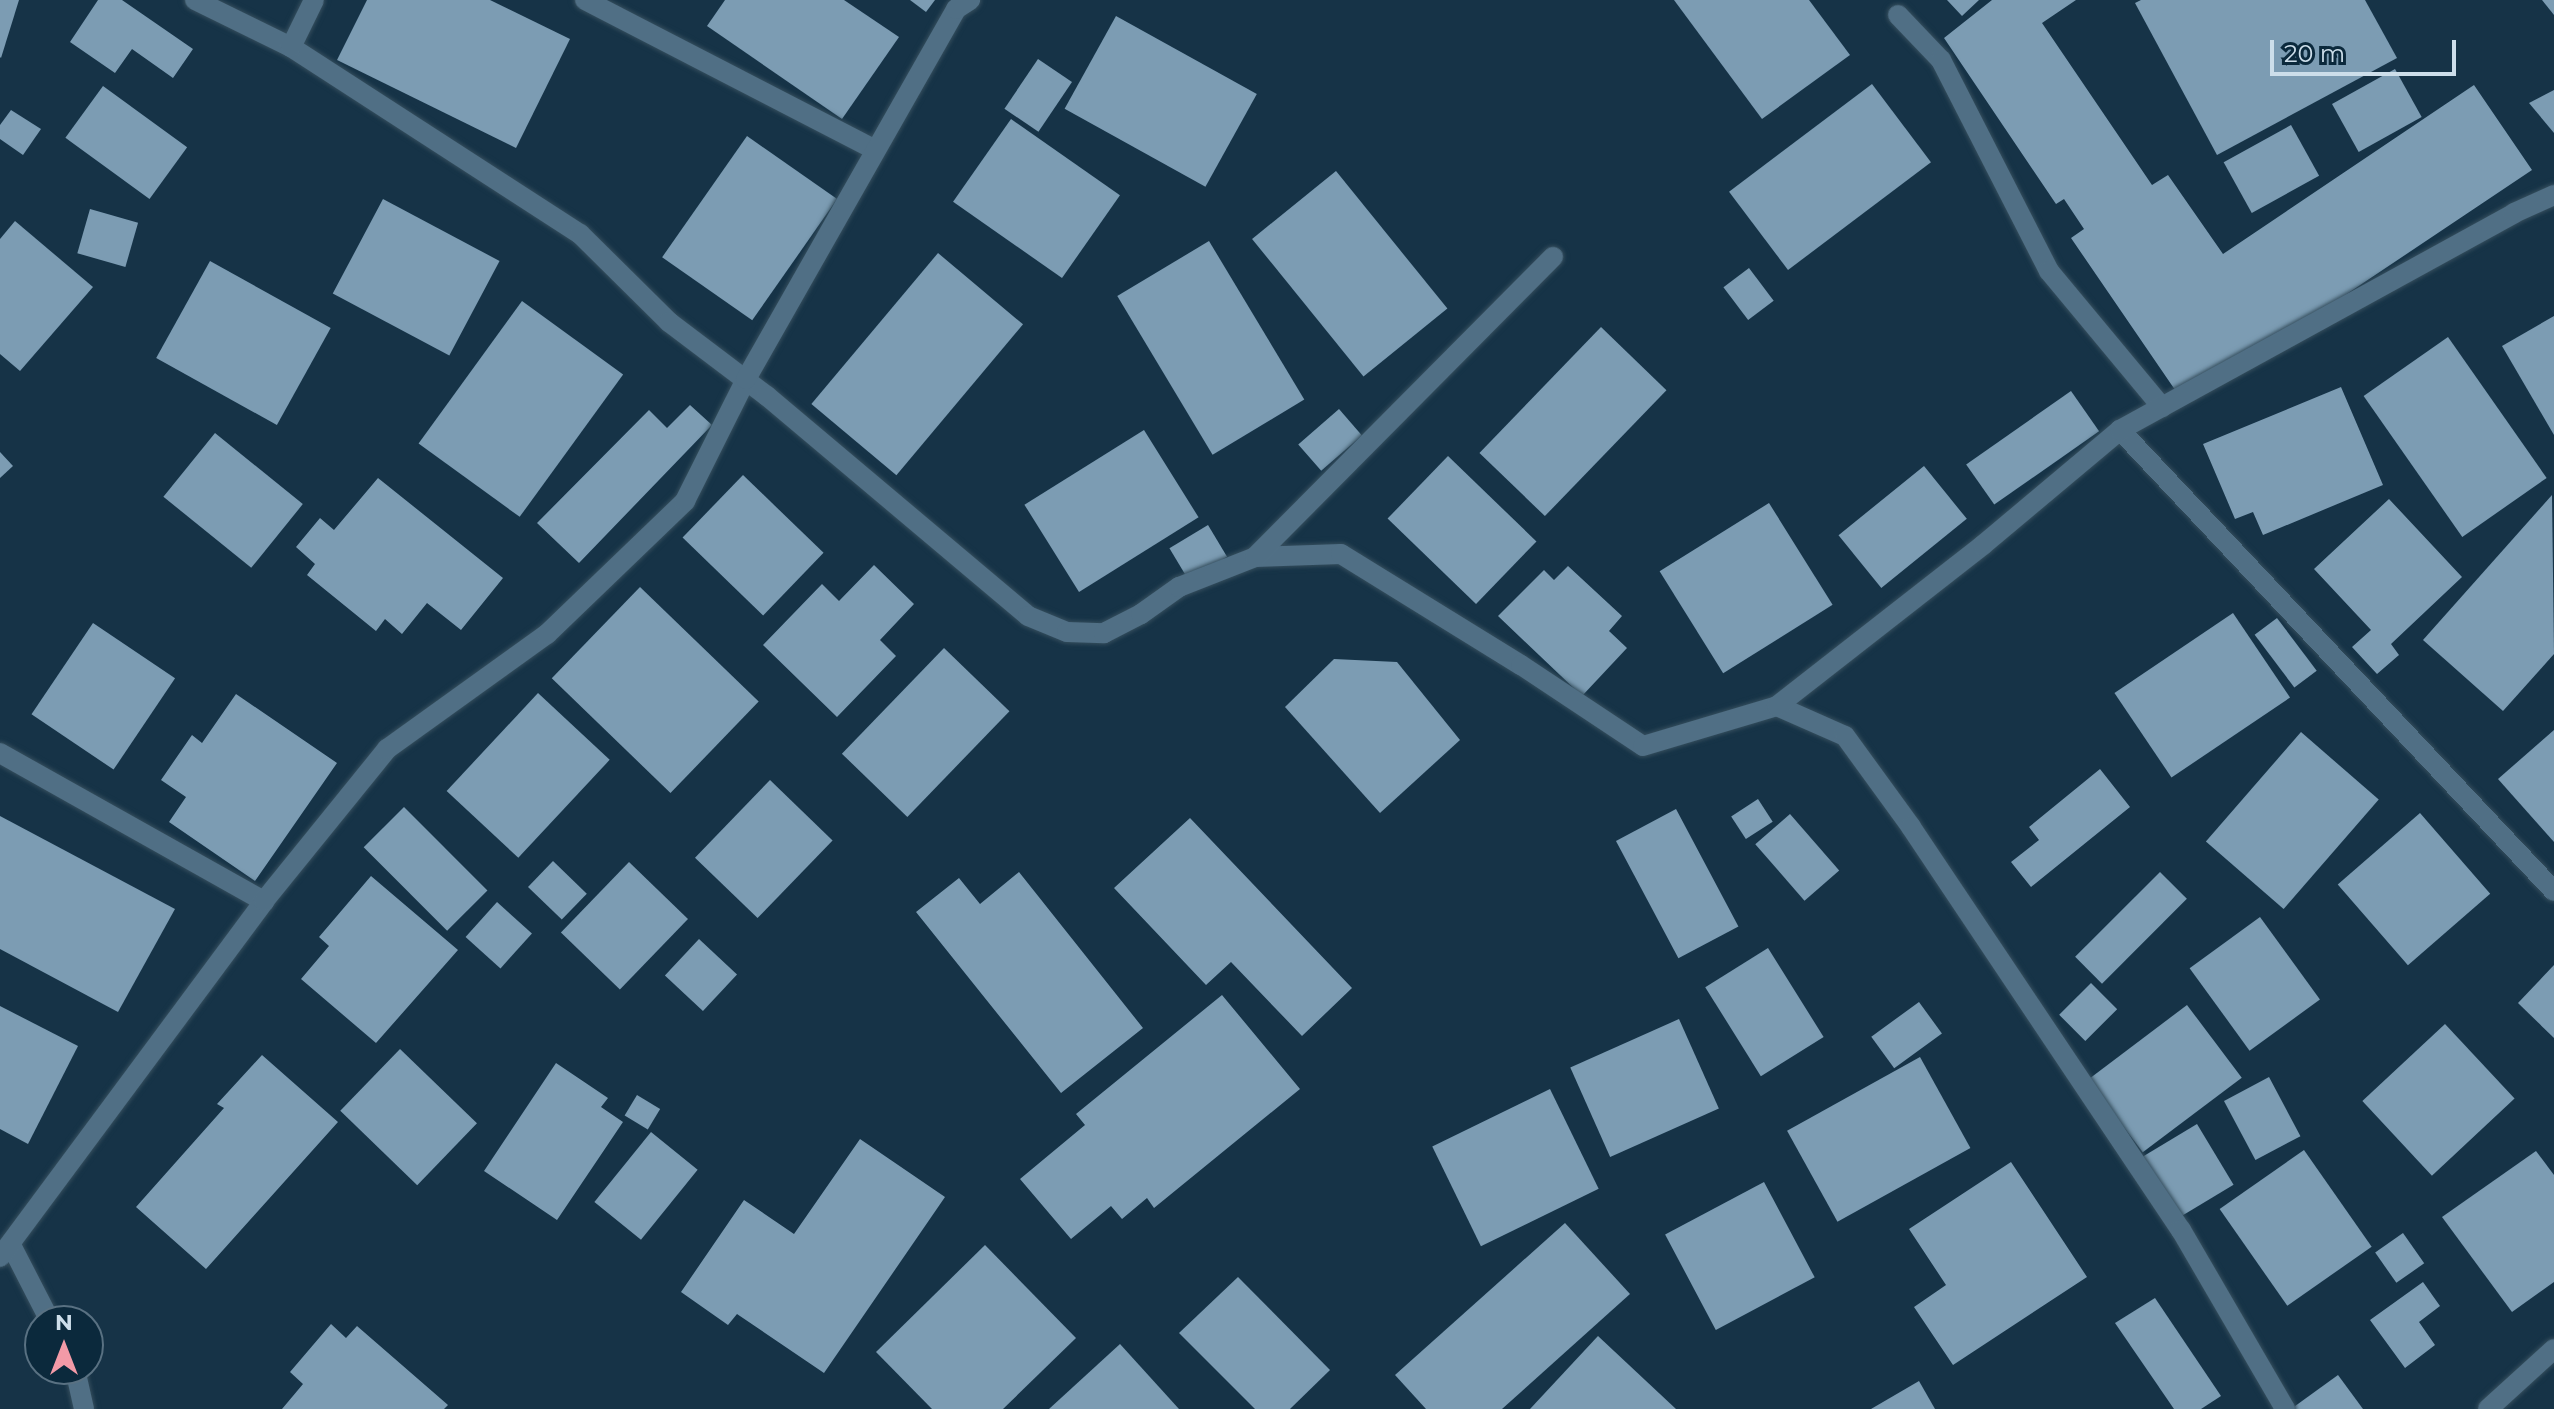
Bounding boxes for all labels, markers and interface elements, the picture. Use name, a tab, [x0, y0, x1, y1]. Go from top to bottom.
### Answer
scale bar	[2274, 24, 2460, 74]
text: 20 m	[2284, 39, 2345, 68]
north arrow	[24, 1305, 104, 1385]
text: N	[55, 1309, 73, 1336]

